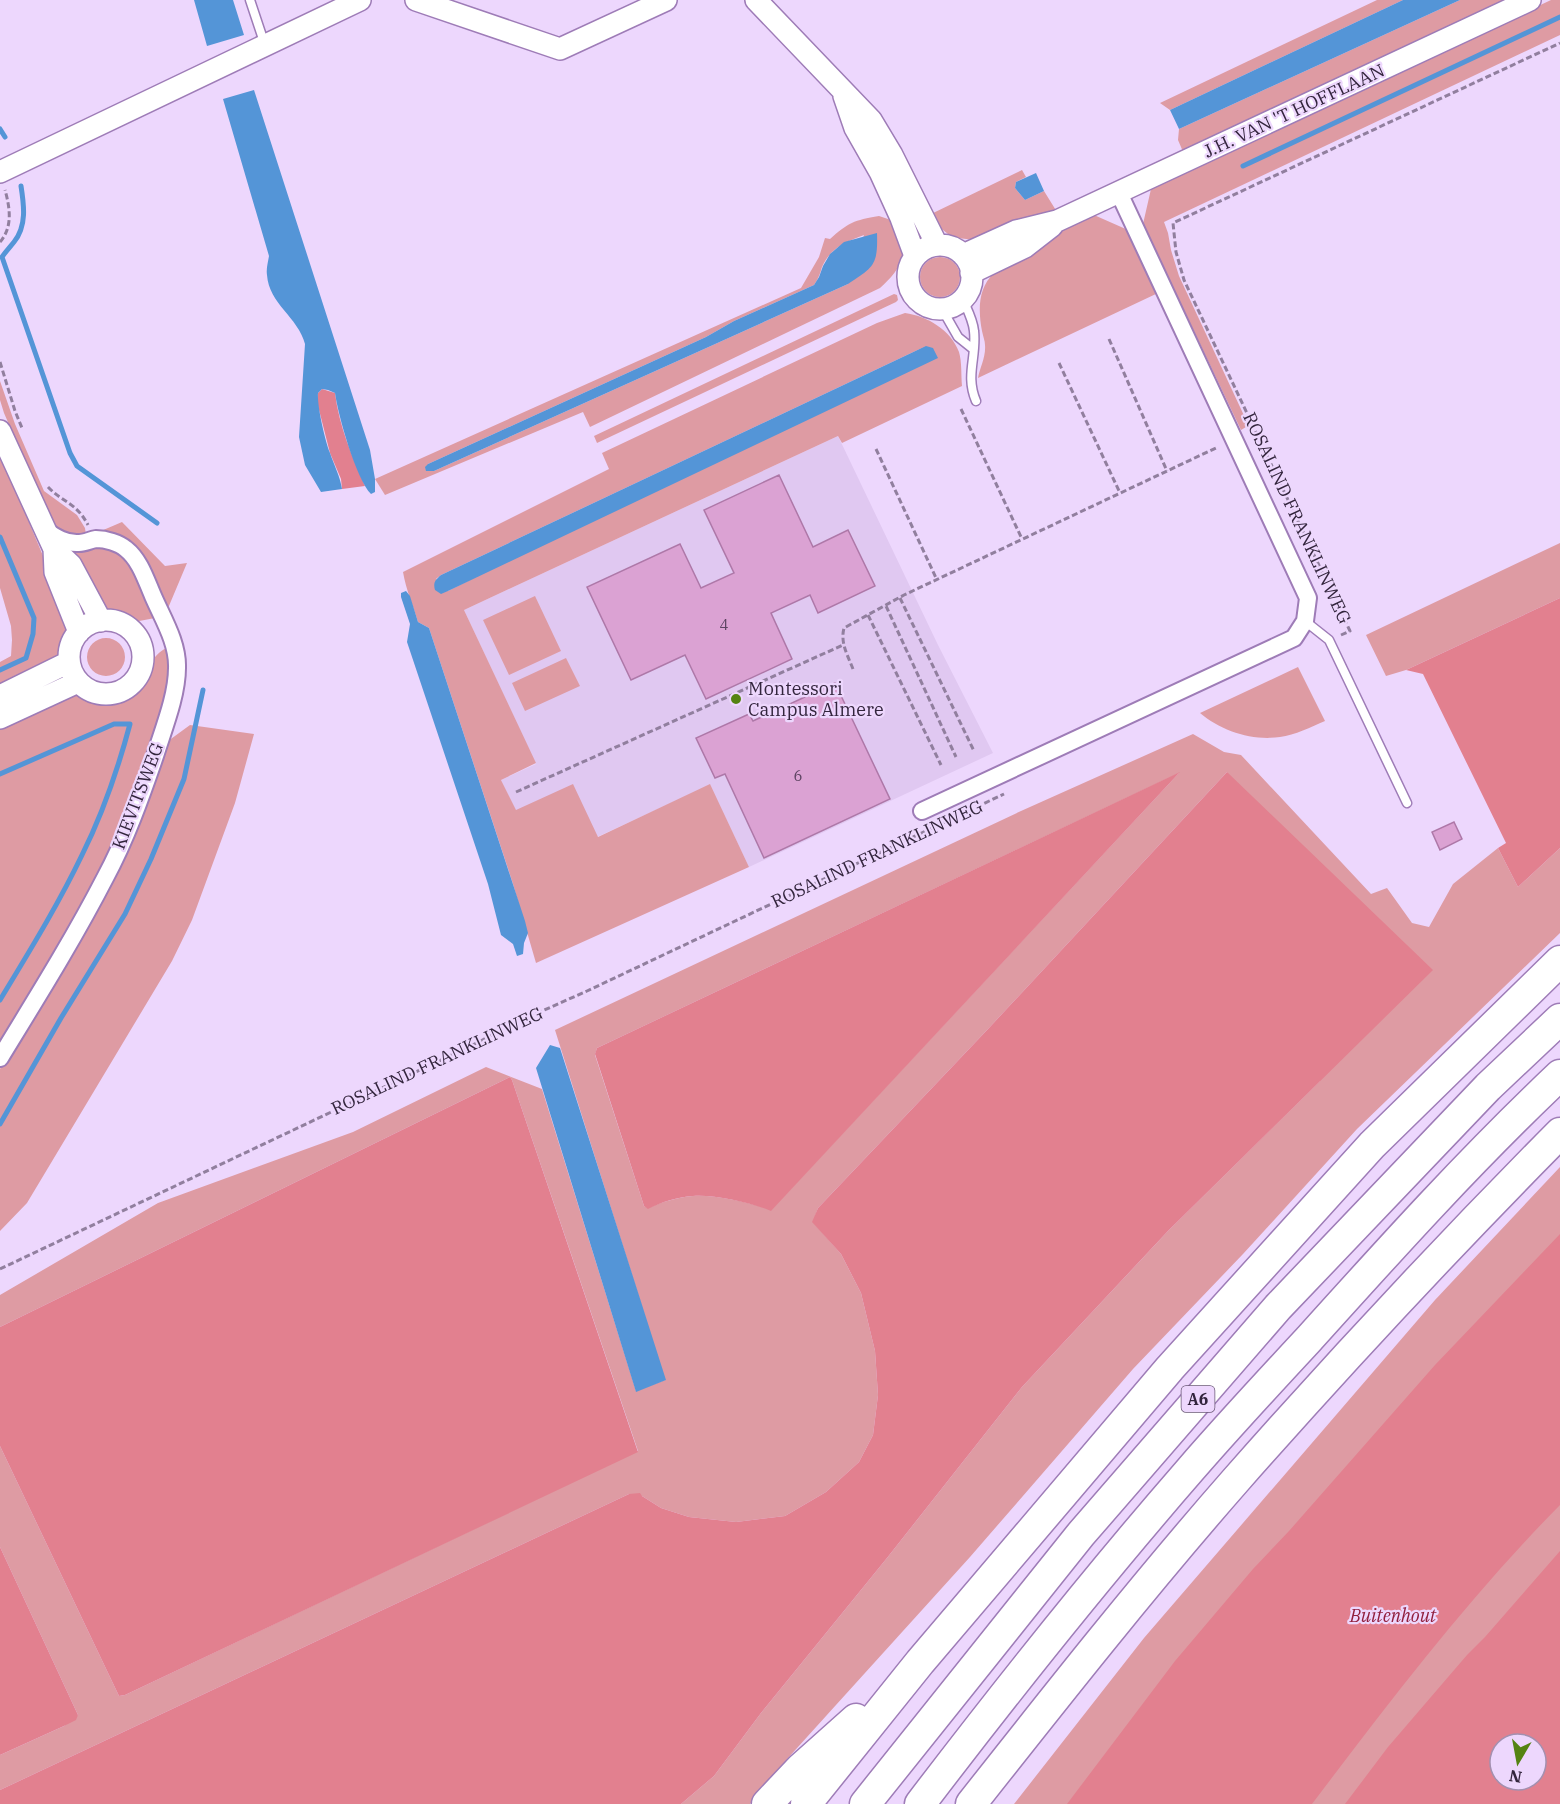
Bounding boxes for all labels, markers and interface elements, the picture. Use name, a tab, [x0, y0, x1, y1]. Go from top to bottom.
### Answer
street label: J.H. VAN 'T HOFFLAAN	[1200, 58, 1388, 163]
street label: ROSALIND FRANKLINWEG	[1238, 408, 1357, 627]
house number: 4	[719, 615, 729, 634]
place label: Montessori Campus Almere	[748, 677, 884, 721]
marker: Montessori Campus Almere	[729, 692, 743, 706]
street label: KIEVITSWEG	[107, 739, 168, 852]
house number: 6	[793, 766, 803, 785]
street label: ROSALIND FRANKLINWEG	[767, 794, 986, 913]
street label: ROSALIND FRANKLINWEG	[327, 1001, 546, 1120]
road number: A6	[1182, 1386, 1214, 1412]
park label: Buitenhout	[1349, 1604, 1437, 1627]
north arrow	[1488, 1732, 1548, 1792]
text: N	[1507, 1766, 1523, 1788]

